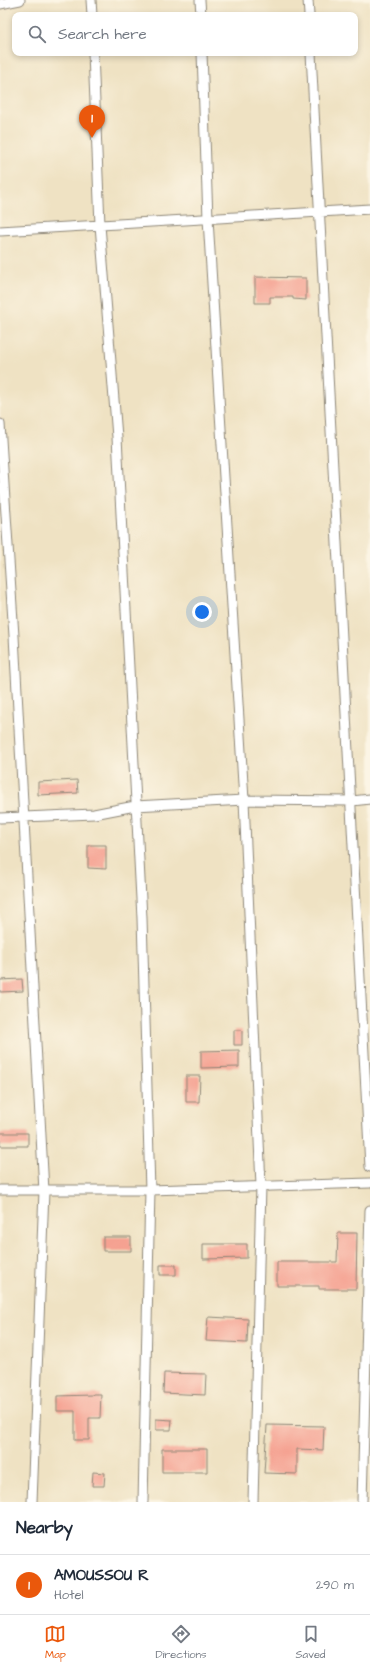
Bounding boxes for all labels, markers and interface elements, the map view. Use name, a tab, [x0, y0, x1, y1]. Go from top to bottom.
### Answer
search box	[12, 12, 358, 56]
icon: search	[26, 23, 48, 45]
text: Search here	[58, 24, 147, 45]
pin: 1	[79, 105, 105, 138]
your location	[192, 602, 212, 622]
text: Nearby	[16, 1516, 73, 1540]
text: AMOUSSOU R	[54, 1565, 149, 1586]
text: 1	[28, 1576, 30, 1594]
text: 290 m	[316, 1576, 354, 1594]
text: Hotel	[54, 1586, 84, 1604]
tab: Map	[44, 1623, 66, 1662]
tab: Directions	[155, 1623, 207, 1662]
tab: Saved	[296, 1623, 326, 1662]

